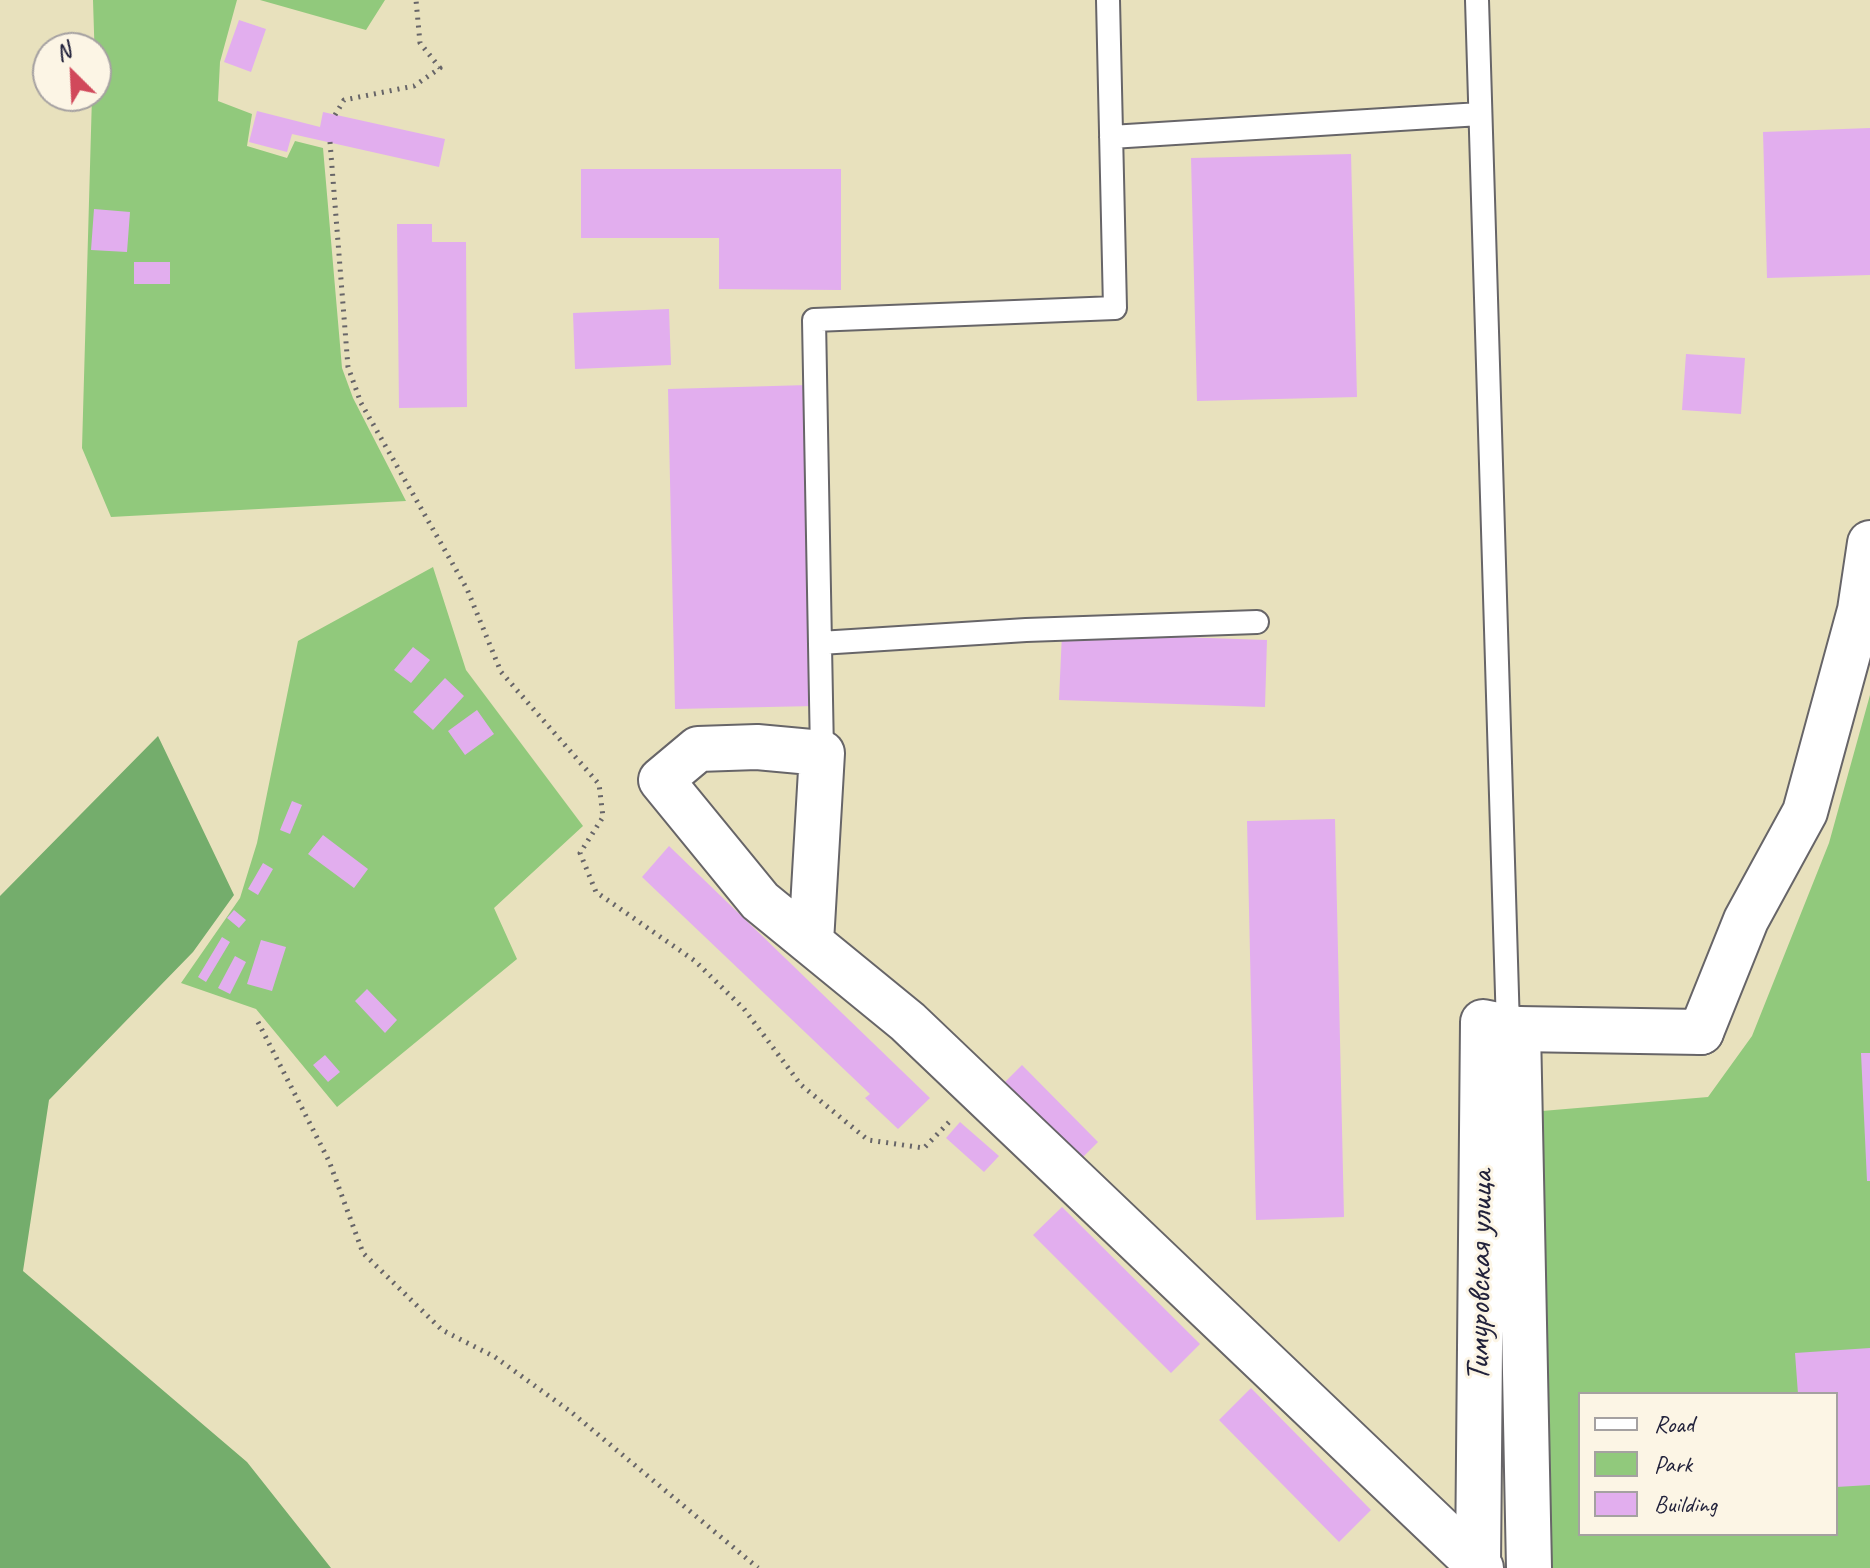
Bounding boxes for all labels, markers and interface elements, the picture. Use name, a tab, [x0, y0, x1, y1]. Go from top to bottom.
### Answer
north arrow	[32, 32, 112, 112]
text: N	[51, 36, 75, 67]
street label: Тимуровская улица	[1459, 1170, 1503, 1382]
legend	[1578, 1392, 1838, 1536]
text: Road	[1654, 1409, 1694, 1439]
text: Park	[1654, 1449, 1692, 1479]
text: Building	[1654, 1489, 1717, 1519]

